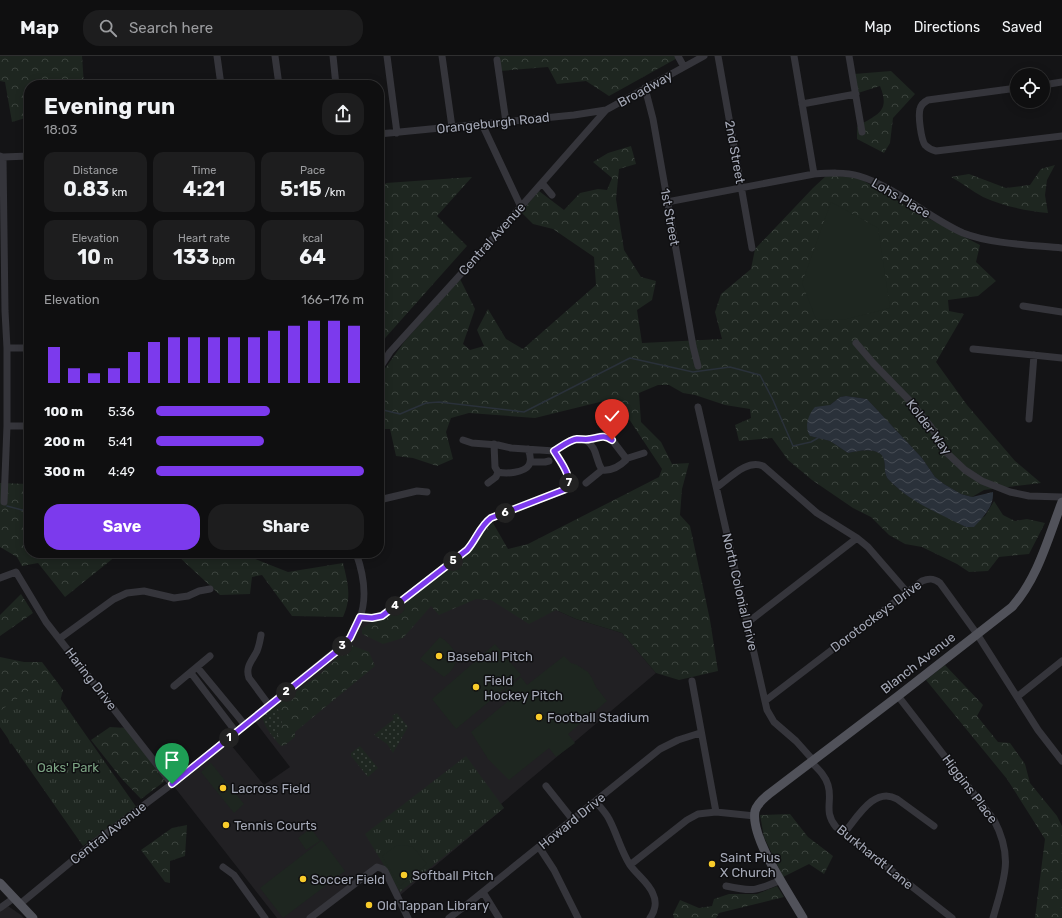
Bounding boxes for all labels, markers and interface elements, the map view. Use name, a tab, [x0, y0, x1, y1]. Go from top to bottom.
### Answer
search box	[83, 10, 363, 46]
text: Map	[20, 16, 59, 39]
icon: search	[97, 17, 119, 39]
text: Search here	[129, 19, 213, 37]
text: Map	[865, 19, 892, 36]
text: Directions	[914, 19, 980, 36]
text: Saved	[1002, 19, 1042, 36]
street label: Broadway	[615, 68, 675, 110]
map controls	[1010, 68, 1050, 108]
button: locate	[1010, 68, 1050, 108]
text: Evening run	[44, 93, 175, 120]
button: share	[322, 93, 364, 135]
street label: Orangeburgh Road	[436, 110, 550, 137]
street label: 2nd Street	[722, 119, 748, 185]
text: 18:03	[44, 122, 77, 137]
text: Distance	[73, 164, 118, 177]
text: Time	[192, 164, 216, 177]
text: Pace	[300, 164, 325, 177]
street label: Lohs Place	[869, 175, 933, 221]
text: 0.83	[63, 177, 109, 201]
text: 4:21	[183, 177, 225, 201]
text: 5:15	[280, 177, 322, 201]
text: km	[109, 186, 127, 199]
text: /km	[322, 186, 345, 199]
street label: 1st Street	[658, 187, 682, 247]
street label: Central Avenue	[456, 200, 528, 278]
text: Elevation	[72, 232, 119, 245]
text: Heart rate	[178, 232, 230, 245]
text: kcal	[303, 232, 323, 245]
text: 10	[77, 245, 101, 269]
text: 133	[173, 245, 209, 269]
text: 64	[299, 245, 326, 269]
text: m	[101, 254, 113, 267]
text: bpm	[209, 254, 235, 267]
text: Elevation	[44, 292, 100, 307]
text: 166–176 m	[301, 292, 364, 307]
street label: Kolder Way	[903, 397, 955, 457]
pin	[595, 399, 629, 440]
text: 100 m	[44, 404, 83, 419]
text: 5:36	[108, 404, 135, 419]
icon: check	[601, 405, 623, 427]
text: 200 m	[44, 434, 85, 449]
text: 5:41	[108, 434, 132, 449]
text: 300 m	[44, 464, 85, 479]
text: 4:49	[108, 464, 135, 479]
pin: 7	[559, 473, 579, 493]
text: 7	[566, 476, 572, 489]
pin: 6	[495, 503, 515, 523]
button: Save	[44, 504, 200, 550]
button: Share	[208, 504, 364, 550]
text: 6	[501, 506, 509, 519]
street label: North Colonial Drive	[719, 532, 761, 652]
pin: 5	[443, 551, 463, 571]
text: 5	[449, 554, 457, 567]
street label: Dorotockeys Drive	[828, 577, 924, 655]
pin: 4	[385, 596, 405, 616]
text: 4	[391, 599, 399, 612]
street label: Blanch Avenue	[878, 629, 958, 697]
pin: 3	[332, 636, 352, 656]
text: 3	[338, 639, 346, 652]
street label: Haring Drive	[61, 645, 120, 714]
place label: Baseball Pitch	[447, 649, 533, 664]
marker: Baseball Pitch	[434, 651, 444, 661]
place label: Field Hockey Pitch	[484, 673, 563, 703]
pin: 2	[276, 682, 296, 702]
marker: Field Hockey Pitch	[471, 682, 481, 692]
text: 2	[282, 685, 290, 698]
place label: Football Stadium	[547, 710, 649, 725]
marker: Football Stadium	[534, 712, 544, 722]
pin: 1	[219, 728, 239, 748]
text: 1	[226, 731, 232, 744]
pin	[155, 743, 189, 784]
icon: arrive	[161, 749, 183, 771]
street label: Higgins Place	[939, 752, 1001, 827]
park label: Oaks' Park	[37, 760, 99, 775]
place label: Lacross Field	[231, 781, 310, 796]
marker: Lacross Field	[218, 783, 228, 793]
street label: Howard Drive	[536, 790, 608, 852]
street label: Central Avenue	[67, 799, 149, 867]
place label: Tennis Courts	[234, 818, 317, 833]
marker: Tennis Courts	[221, 820, 231, 830]
street label: Burkhardt Lane	[834, 822, 916, 892]
place label: Saint Pius X Church	[720, 850, 781, 880]
marker: Saint Pius X Church	[707, 859, 717, 869]
place label: Softball Pitch	[412, 868, 494, 883]
marker: Softball Pitch	[399, 870, 409, 880]
place label: Soccer Field	[311, 872, 385, 887]
marker: Soccer Field	[298, 874, 308, 884]
place label: Old Tappan Library	[377, 898, 489, 913]
marker: Old Tappan Library	[364, 900, 374, 910]

